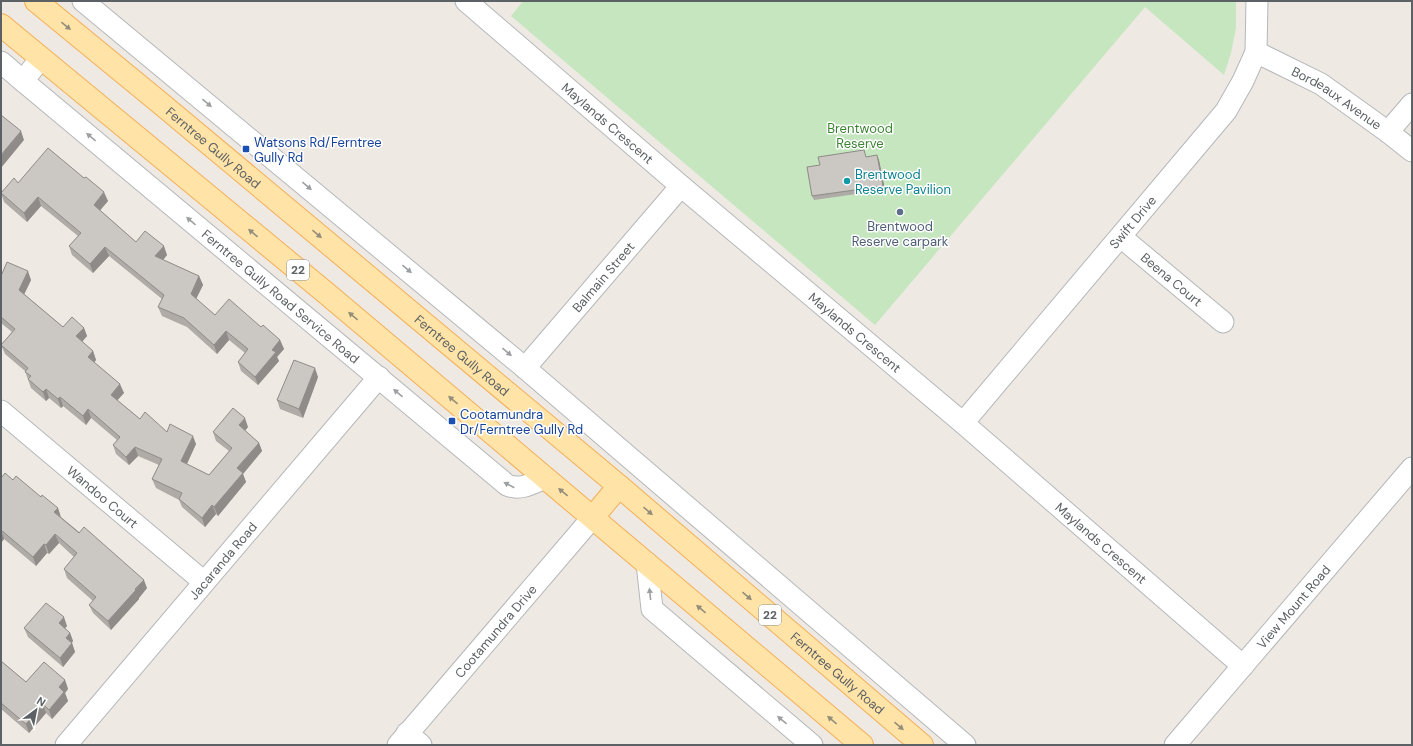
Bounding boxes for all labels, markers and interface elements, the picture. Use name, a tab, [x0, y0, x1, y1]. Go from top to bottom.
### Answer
one-way arrow	[61, 21, 72, 30]
street label: Bordeaux Avenue	[1289, 62, 1385, 133]
street label: Maylands Crescent	[558, 79, 657, 167]
one-way arrow	[202, 99, 212, 108]
street label: Ferntree Gully Road	[162, 103, 264, 192]
park label: Brentwood Reserve	[827, 120, 893, 152]
one-way arrow	[86, 133, 96, 142]
place label: Watsons Rd/Ferntree Gully Rd	[254, 134, 382, 166]
marker: Watsons Rd/Ferntree Gully Rd	[241, 144, 251, 154]
place label: Brentwood Reserve Pavilion	[855, 166, 951, 198]
marker: Brentwood Reserve Pavilion	[842, 176, 852, 186]
one-way arrow	[302, 182, 312, 191]
street label: Swift Drive	[1105, 192, 1160, 252]
marker: Brentwood Reserve carpark	[895, 207, 905, 217]
one-way arrow	[186, 216, 196, 225]
place label: Brentwood Reserve carpark	[852, 218, 949, 250]
street label: Ferntree Gully Road Service Road	[198, 226, 363, 367]
one-way arrow	[248, 229, 259, 238]
one-way arrow	[312, 229, 322, 238]
street label: Balmain Street	[568, 238, 638, 316]
street label: Beena Court	[1137, 249, 1206, 310]
road number: 22	[287, 260, 309, 280]
one-way arrow	[402, 265, 412, 274]
street label: Maylands Crescent	[805, 288, 905, 376]
street label: Ferntree Gully Road	[411, 311, 513, 400]
one-way arrow	[348, 312, 359, 321]
one-way arrow	[502, 348, 512, 357]
one-way arrow	[393, 389, 404, 398]
one-way arrow	[447, 395, 458, 404]
place label: Cootamundra Dr/Ferntree Gully Rd	[460, 406, 583, 438]
marker: Cootamundra Dr/Ferntree Gully Rd	[447, 416, 457, 426]
street label: Wandoo Court	[64, 462, 142, 532]
one-way arrow	[503, 481, 515, 488]
one-way arrow	[558, 488, 568, 497]
street label: Maylands Crescent	[1052, 499, 1151, 587]
one-way arrow	[643, 507, 654, 516]
street label: Jacaranda Road	[185, 518, 261, 603]
street label: View Mount Road	[1253, 561, 1334, 652]
street label: Cootamundra Drive	[451, 581, 540, 681]
one-way arrow	[647, 588, 654, 600]
one-way arrow	[742, 591, 753, 600]
one-way arrow	[695, 604, 706, 613]
road number: 22	[759, 605, 781, 625]
street label: Ferntree Gully Road	[787, 628, 888, 718]
north arrow	[16, 690, 56, 730]
text: N	[34, 693, 48, 710]
one-way arrow	[777, 715, 788, 724]
one-way arrow	[827, 715, 837, 724]
one-way arrow	[894, 721, 904, 730]

